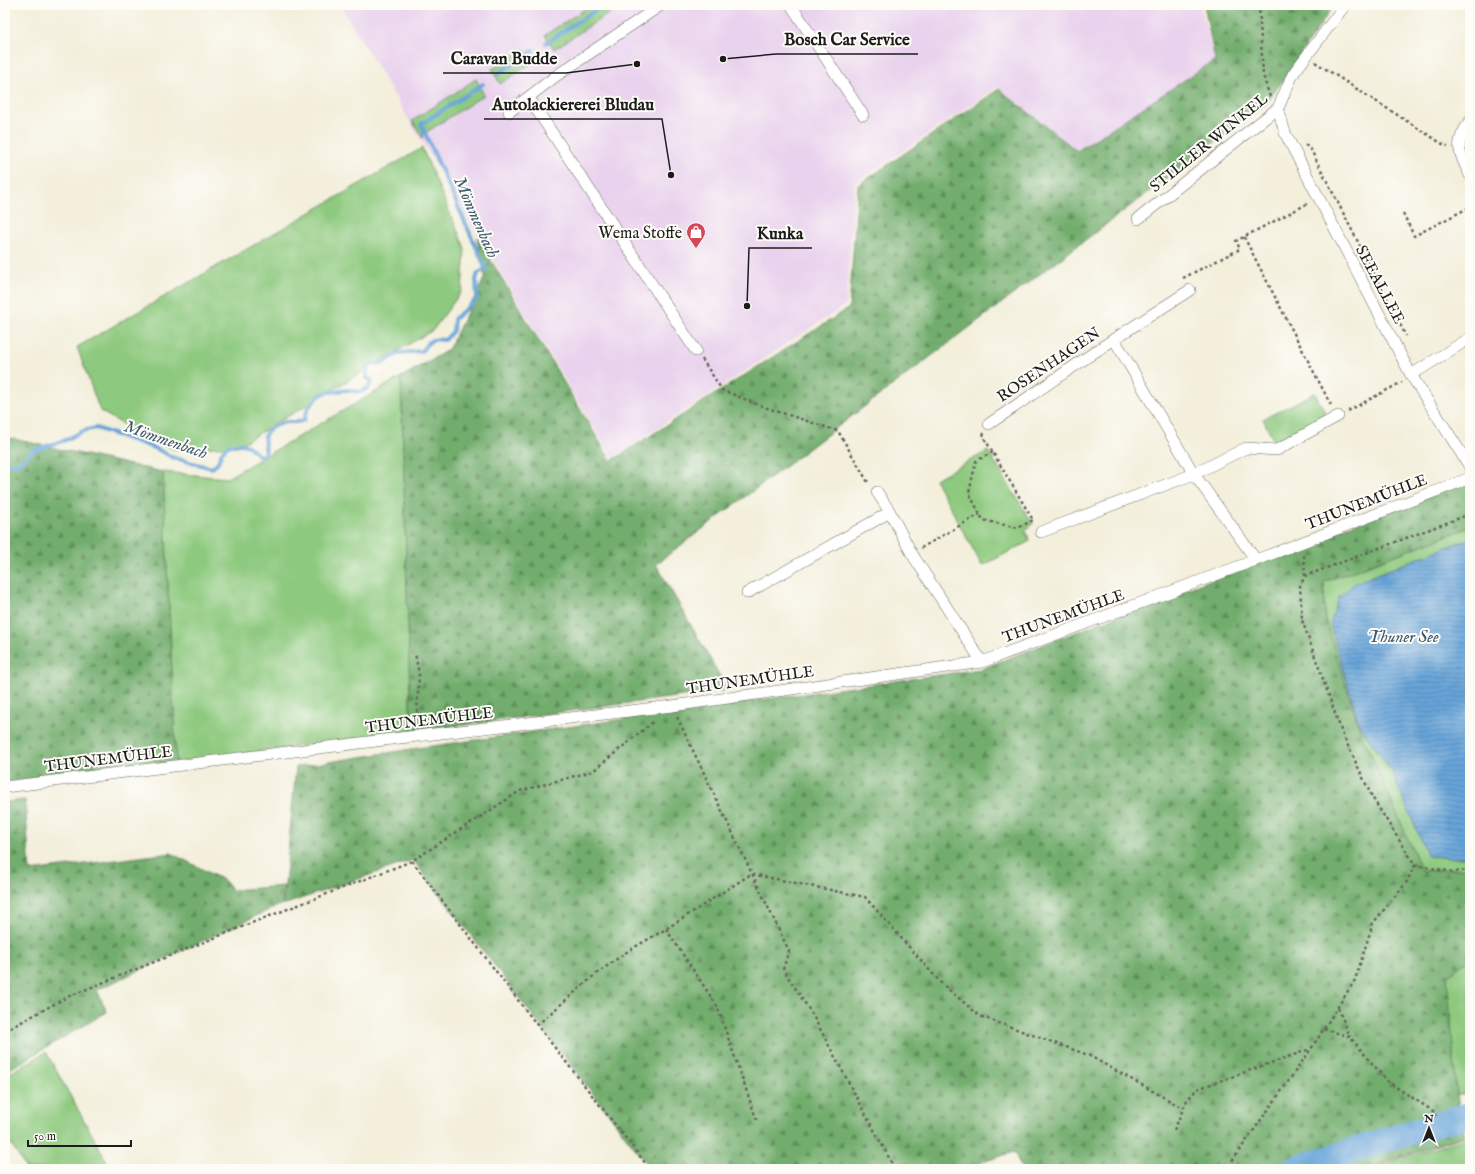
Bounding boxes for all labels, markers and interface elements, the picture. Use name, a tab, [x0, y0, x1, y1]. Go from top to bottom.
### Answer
callout: Bosch Car Service	[776, 25, 918, 54]
text: Bosch Car Service	[784, 30, 910, 51]
callout: Caravan Budde	[443, 44, 566, 73]
text: Caravan Budde	[451, 49, 557, 70]
street label: STILLER WINKEL	[1146, 89, 1273, 197]
callout: Autolackiererei Bludau	[484, 90, 662, 119]
text: Autolackiererei Bludau	[491, 95, 654, 116]
water label: Mömmenbach	[448, 174, 503, 261]
callout: Kunka	[749, 219, 812, 248]
shop icon: Wema Stoffe	[685, 221, 707, 249]
place label: Wema Stoffe	[598, 224, 682, 244]
text: Kunka	[757, 224, 804, 245]
street label: SEEALLEE	[1350, 242, 1408, 328]
street label: ROSENHAGEN	[994, 324, 1105, 408]
water label: Mömmenbach	[121, 416, 210, 464]
street label: THUNEMÜHLE	[1303, 470, 1430, 535]
street label: THUNEMÜHLE	[1000, 585, 1128, 648]
water label: Thuner See	[1367, 627, 1439, 648]
street label: THUNEMÜHLE	[685, 661, 815, 700]
street label: THUNEMÜHLE	[364, 702, 494, 739]
street label: THUNEMÜHLE	[43, 741, 173, 778]
north arrow	[1409, 1108, 1449, 1148]
text: N	[1423, 1112, 1434, 1126]
scale bar	[28, 1122, 131, 1148]
text: 50 m	[34, 1129, 56, 1144]

